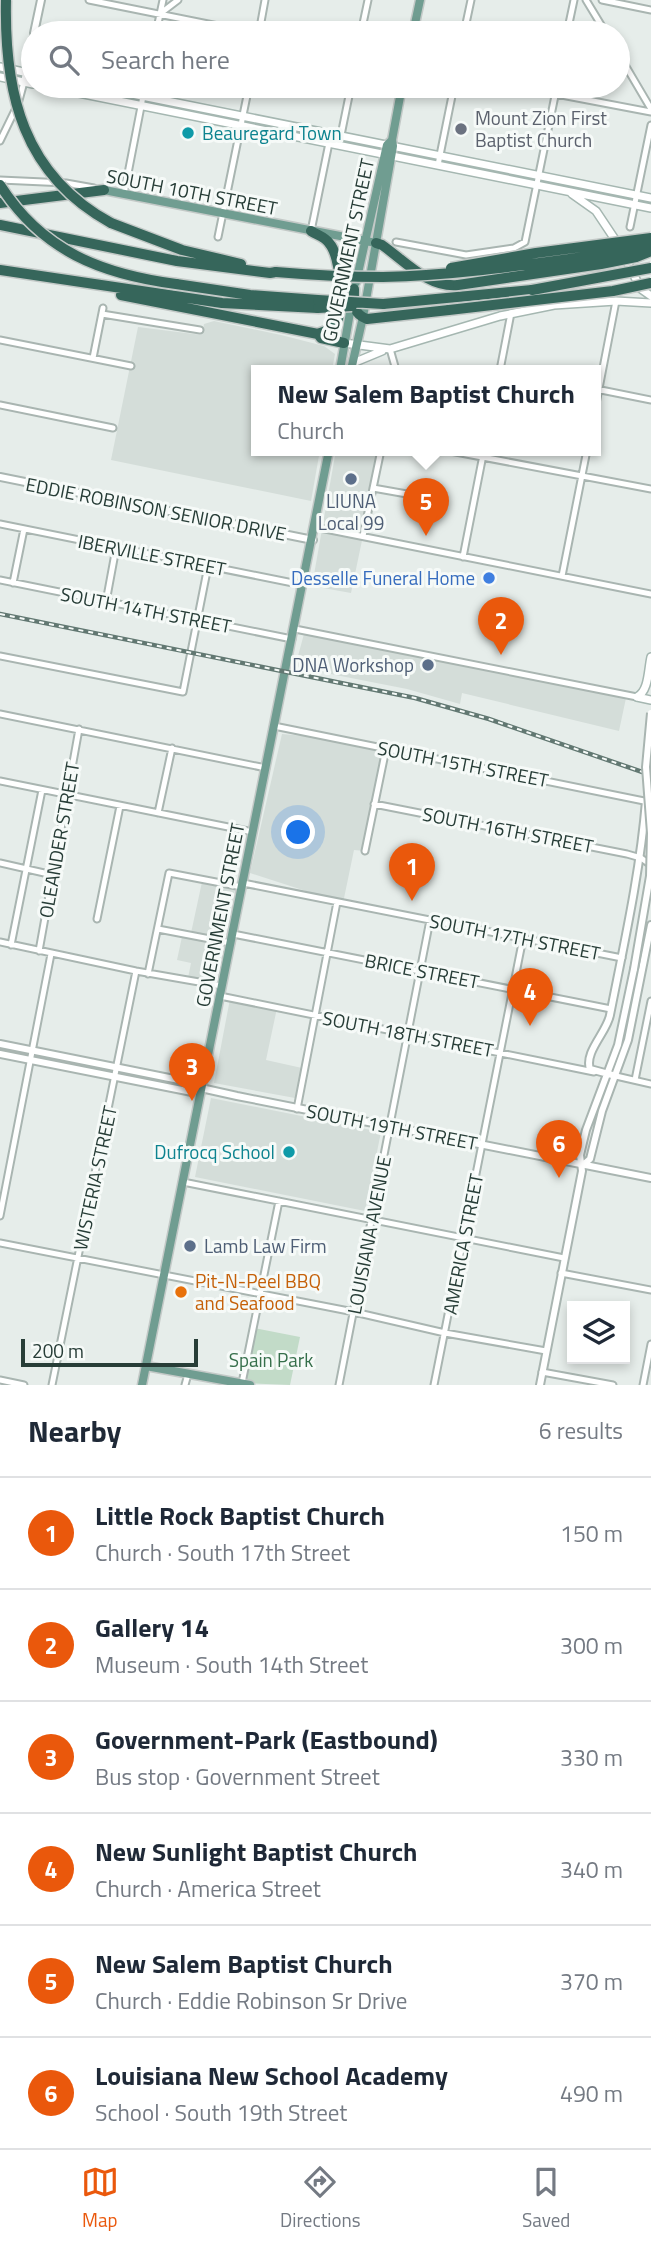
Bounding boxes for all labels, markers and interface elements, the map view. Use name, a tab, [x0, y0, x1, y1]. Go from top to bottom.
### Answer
search box	[21, 21, 630, 98]
text: Search here	[101, 40, 230, 79]
icon: search	[45, 41, 83, 79]
place label: Mount Zion First Baptist Church	[475, 103, 607, 154]
place label: Beauregard Town	[202, 118, 342, 147]
marker: Mount Zion First Baptist Church	[453, 121, 469, 137]
marker: Beauregard Town	[180, 125, 196, 141]
street label: GOVERNMENT STREET	[314, 156, 381, 344]
street label: SOUTH 10TH STREET	[104, 161, 280, 222]
popup	[251, 365, 601, 456]
text: New Salem Baptist Church	[277, 374, 575, 413]
text: Church	[277, 413, 344, 448]
street label: EDDIE ROBINSON SENIOR DRIVE	[23, 469, 289, 548]
marker: LIUNA Local 99	[343, 471, 359, 487]
pin: 5	[403, 478, 449, 536]
place label: LIUNA Local 99	[318, 486, 384, 537]
street label: IBERVILLE STREET	[76, 526, 228, 583]
place label: Desselle Funeral Home	[291, 563, 475, 592]
marker: Desselle Funeral Home	[481, 570, 497, 586]
street label: SOUTH 14TH STREET	[58, 579, 234, 640]
pin: 2	[478, 597, 524, 655]
place label: DNA Workshop	[292, 650, 414, 679]
marker: DNA Workshop	[420, 657, 436, 673]
street label: SOUTH 15TH STREET	[375, 733, 551, 794]
street label: OLEANDER STREET	[31, 760, 87, 920]
street label: SOUTH 16TH STREET	[420, 799, 596, 860]
your location	[281, 815, 315, 849]
street label: GOVERNMENT STREET	[187, 821, 252, 1009]
pin: 1	[389, 843, 435, 901]
street label: SOUTH 17TH STREET	[427, 906, 603, 967]
street label: BRICE STREET	[362, 945, 482, 996]
pin: 4	[507, 968, 553, 1026]
street label: SOUTH 18TH STREET	[320, 1003, 496, 1064]
pin: 3	[169, 1043, 215, 1101]
street label: SOUTH 19TH STREET	[304, 1096, 480, 1157]
street label: WISTERIA STREET	[65, 1103, 124, 1253]
pin: 6	[536, 1120, 582, 1178]
place label: Dufrocq School	[154, 1137, 275, 1166]
marker: Dufrocq School	[281, 1144, 297, 1160]
street label: LOUISIANA AVENUE	[339, 1153, 398, 1317]
street label: AMERICA STREET	[435, 1171, 490, 1317]
place label: Lamb Law Firm	[204, 1231, 327, 1260]
marker: Lamb Law Firm	[182, 1238, 198, 1254]
place label: Pit-N-Peel BBQ and Seafood	[195, 1266, 321, 1317]
marker: Pit-N-Peel BBQ and Seafood	[173, 1284, 189, 1300]
map controls	[567, 1301, 630, 1364]
button: layers	[567, 1301, 630, 1364]
scale bar	[21, 1336, 198, 1368]
text: 200 m	[32, 1336, 84, 1365]
park label: Spain Park	[229, 1345, 313, 1374]
text: Nearby	[28, 1408, 121, 1454]
text: 6 results	[539, 1413, 623, 1448]
text: Little Rock Baptist Church	[95, 1496, 385, 1535]
text: 1	[45, 1516, 57, 1551]
text: 150 m	[560, 1516, 623, 1551]
text: Church · South 17th Street	[95, 1535, 350, 1570]
text: Gallery 14	[95, 1608, 209, 1647]
text: 2	[45, 1628, 57, 1663]
text: 300 m	[560, 1628, 623, 1663]
text: Museum · South 14th Street	[95, 1647, 368, 1682]
text: Government-Park (Eastbound)	[95, 1720, 438, 1759]
text: 3	[45, 1740, 57, 1775]
text: 330 m	[560, 1740, 623, 1775]
text: Bus stop · Government Street	[95, 1759, 380, 1794]
text: New Sunlight Baptist Church	[95, 1832, 417, 1871]
text: 4	[45, 1852, 57, 1887]
text: 340 m	[560, 1852, 623, 1887]
text: Church · America Street	[95, 1871, 321, 1906]
text: New Salem Baptist Church	[95, 1944, 393, 1983]
text: 5	[45, 1964, 57, 1999]
text: 370 m	[560, 1964, 623, 1999]
text: Church · Eddie Robinson Sr Drive	[95, 1983, 407, 2018]
text: Louisiana New School Academy	[95, 2056, 448, 2095]
text: 6	[45, 2076, 57, 2111]
text: 490 m	[560, 2076, 623, 2111]
text: School · South 19th Street	[95, 2095, 347, 2130]
tab: Map	[81, 2163, 119, 2234]
tab: Directions	[280, 2163, 361, 2234]
tab: Saved	[522, 2163, 570, 2234]

